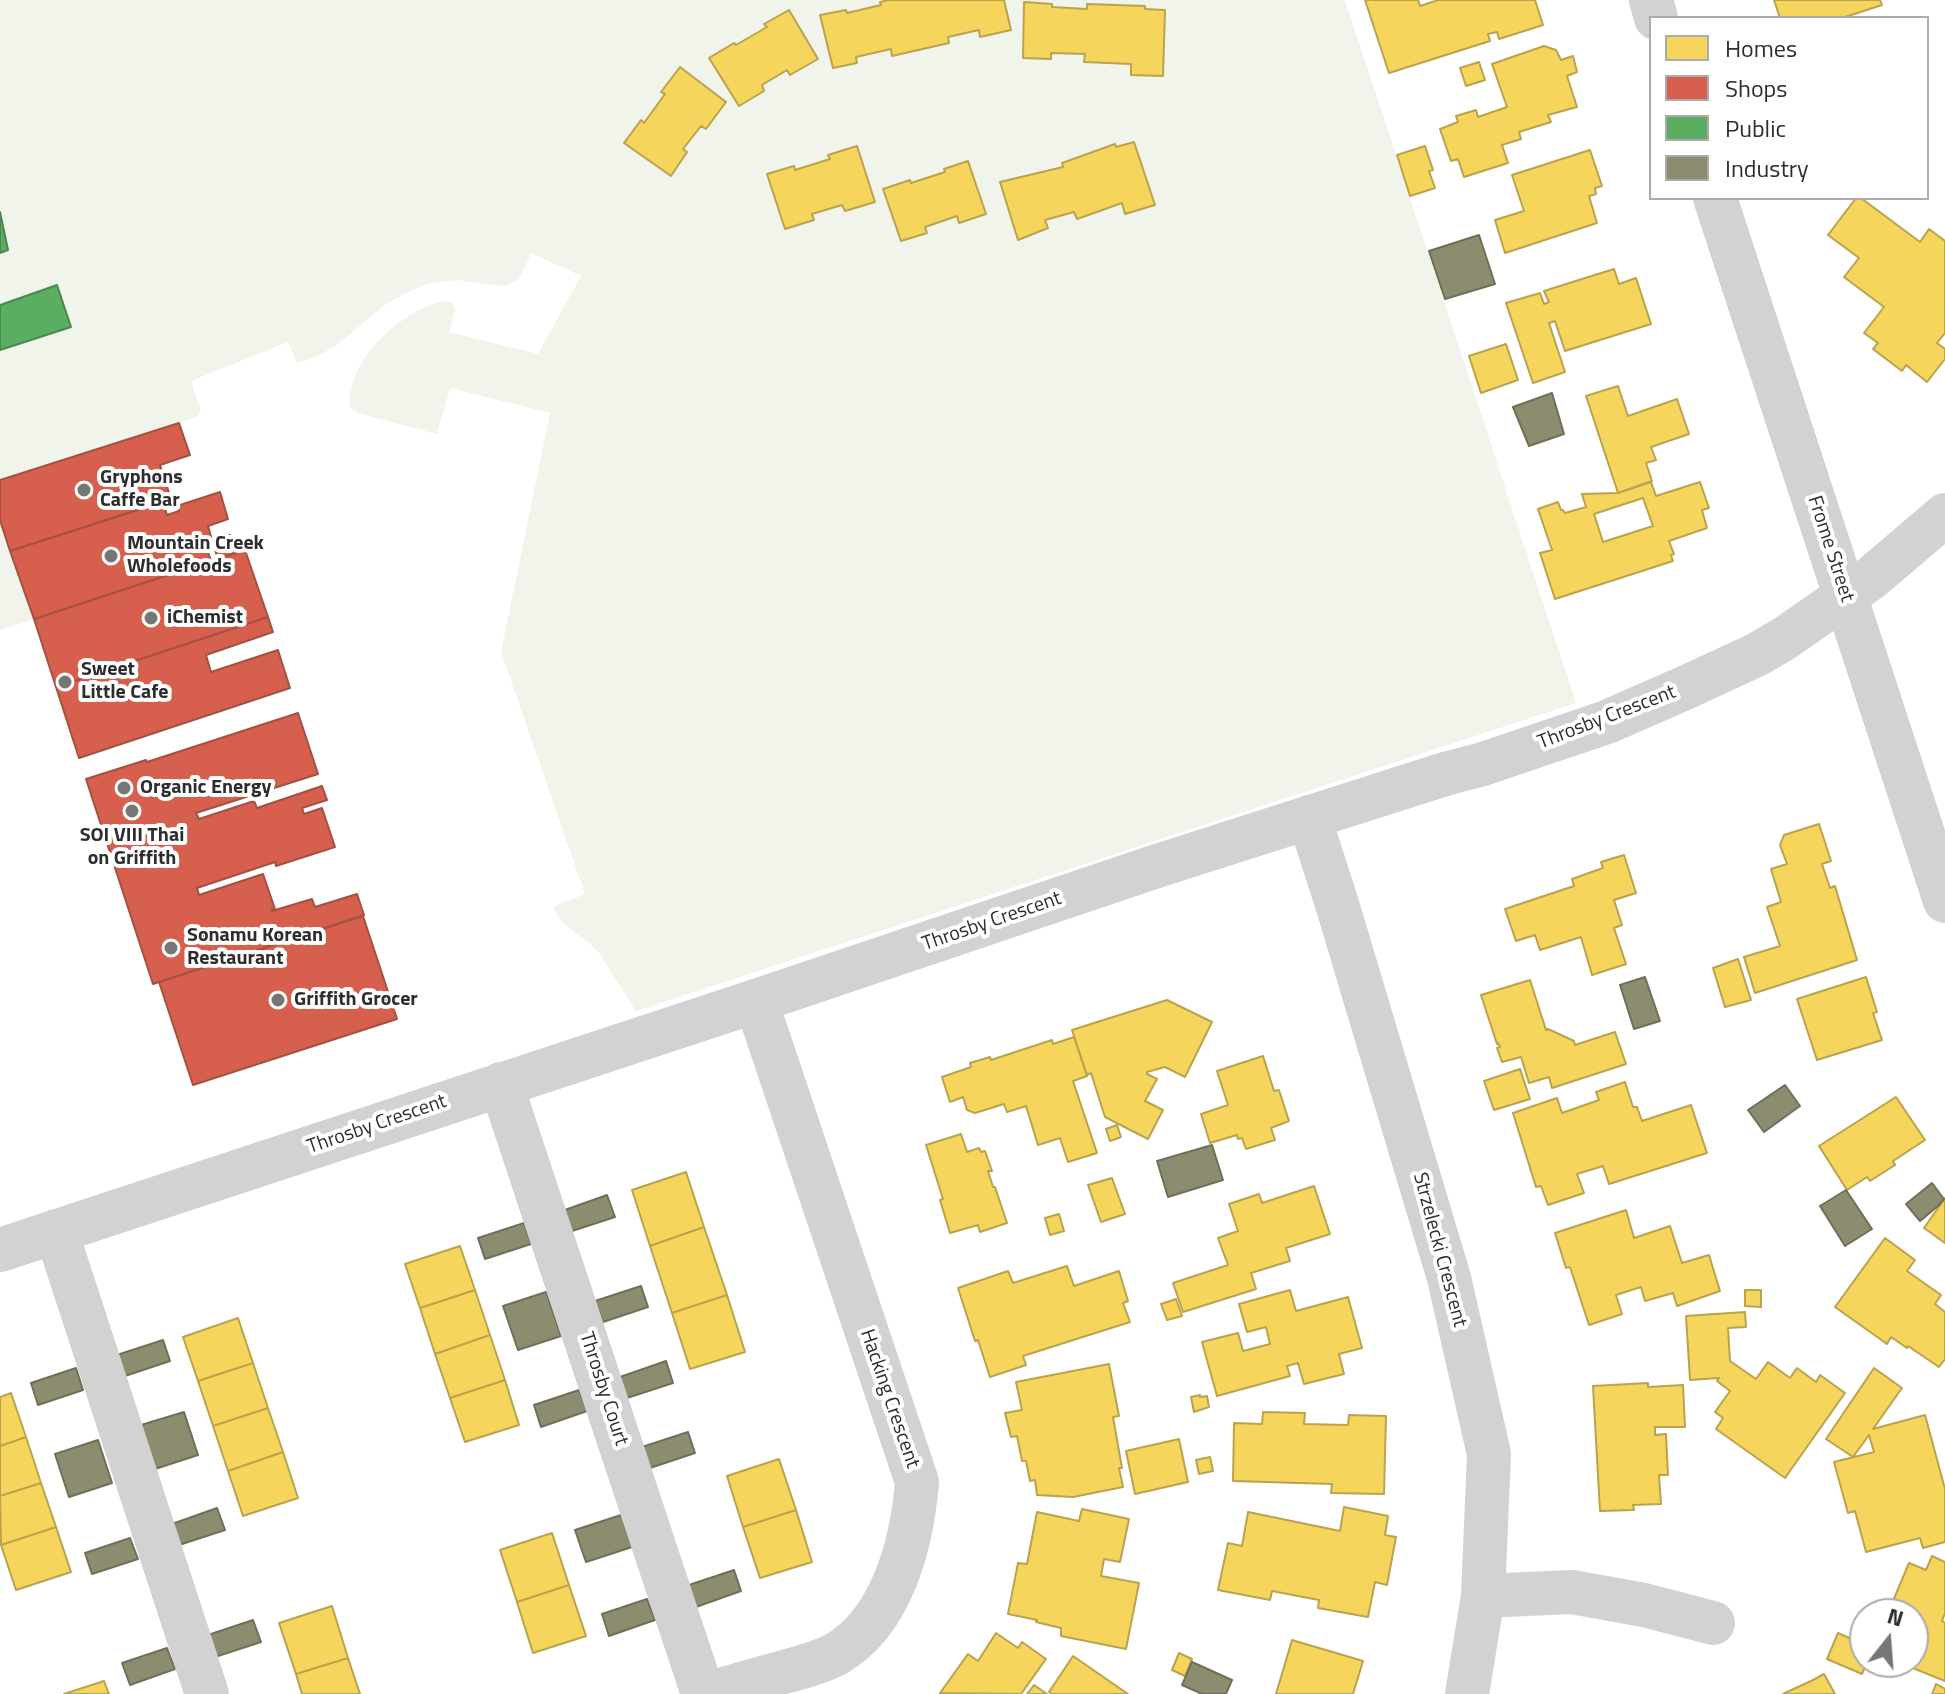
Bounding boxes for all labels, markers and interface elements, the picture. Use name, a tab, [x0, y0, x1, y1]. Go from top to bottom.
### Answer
legend	[1649, 16, 1929, 200]
text: Homes	[1725, 30, 1797, 66]
text: Shops	[1725, 70, 1787, 106]
text: Public	[1725, 110, 1786, 146]
text: Industry	[1725, 150, 1809, 186]
place label: Gryphons Caffe Bar	[100, 466, 183, 513]
marker: Gryphons Caffe Bar	[75, 481, 93, 499]
street label: Frome Street	[1802, 493, 1858, 605]
place label: Mountain Creek Wholefoods	[127, 532, 264, 579]
marker: Mountain Creek Wholefoods	[102, 547, 120, 565]
place label: iChemist	[167, 606, 243, 630]
marker: iChemist	[142, 609, 160, 627]
place label: Sweet Little Cafe	[81, 658, 168, 705]
marker: Sweet Little Cafe	[56, 673, 74, 691]
street label: Throsby Crescent	[1535, 681, 1679, 755]
place label: Organic Energy	[140, 776, 271, 800]
marker: Organic Energy	[115, 779, 133, 797]
marker: SOI VIII Thai on Griffith	[123, 802, 141, 820]
place label: SOI VIII Thai on Griffith	[80, 824, 184, 871]
street label: Throsby Crescent	[919, 887, 1065, 957]
place label: Sonamu Korean Restaurant	[187, 924, 323, 971]
marker: Sonamu Korean Restaurant	[162, 939, 180, 957]
place label: Griffith Grocer	[294, 988, 418, 1012]
marker: Griffith Grocer	[269, 991, 287, 1009]
street label: Throsby Crescent	[304, 1090, 450, 1160]
street label: Strzelecki Crescent	[1407, 1170, 1471, 1330]
street label: Hacking Crescent	[854, 1327, 924, 1471]
street label: Throsby Court	[573, 1329, 633, 1449]
north arrow	[1849, 1598, 1929, 1678]
text: N	[1883, 1598, 1908, 1635]

